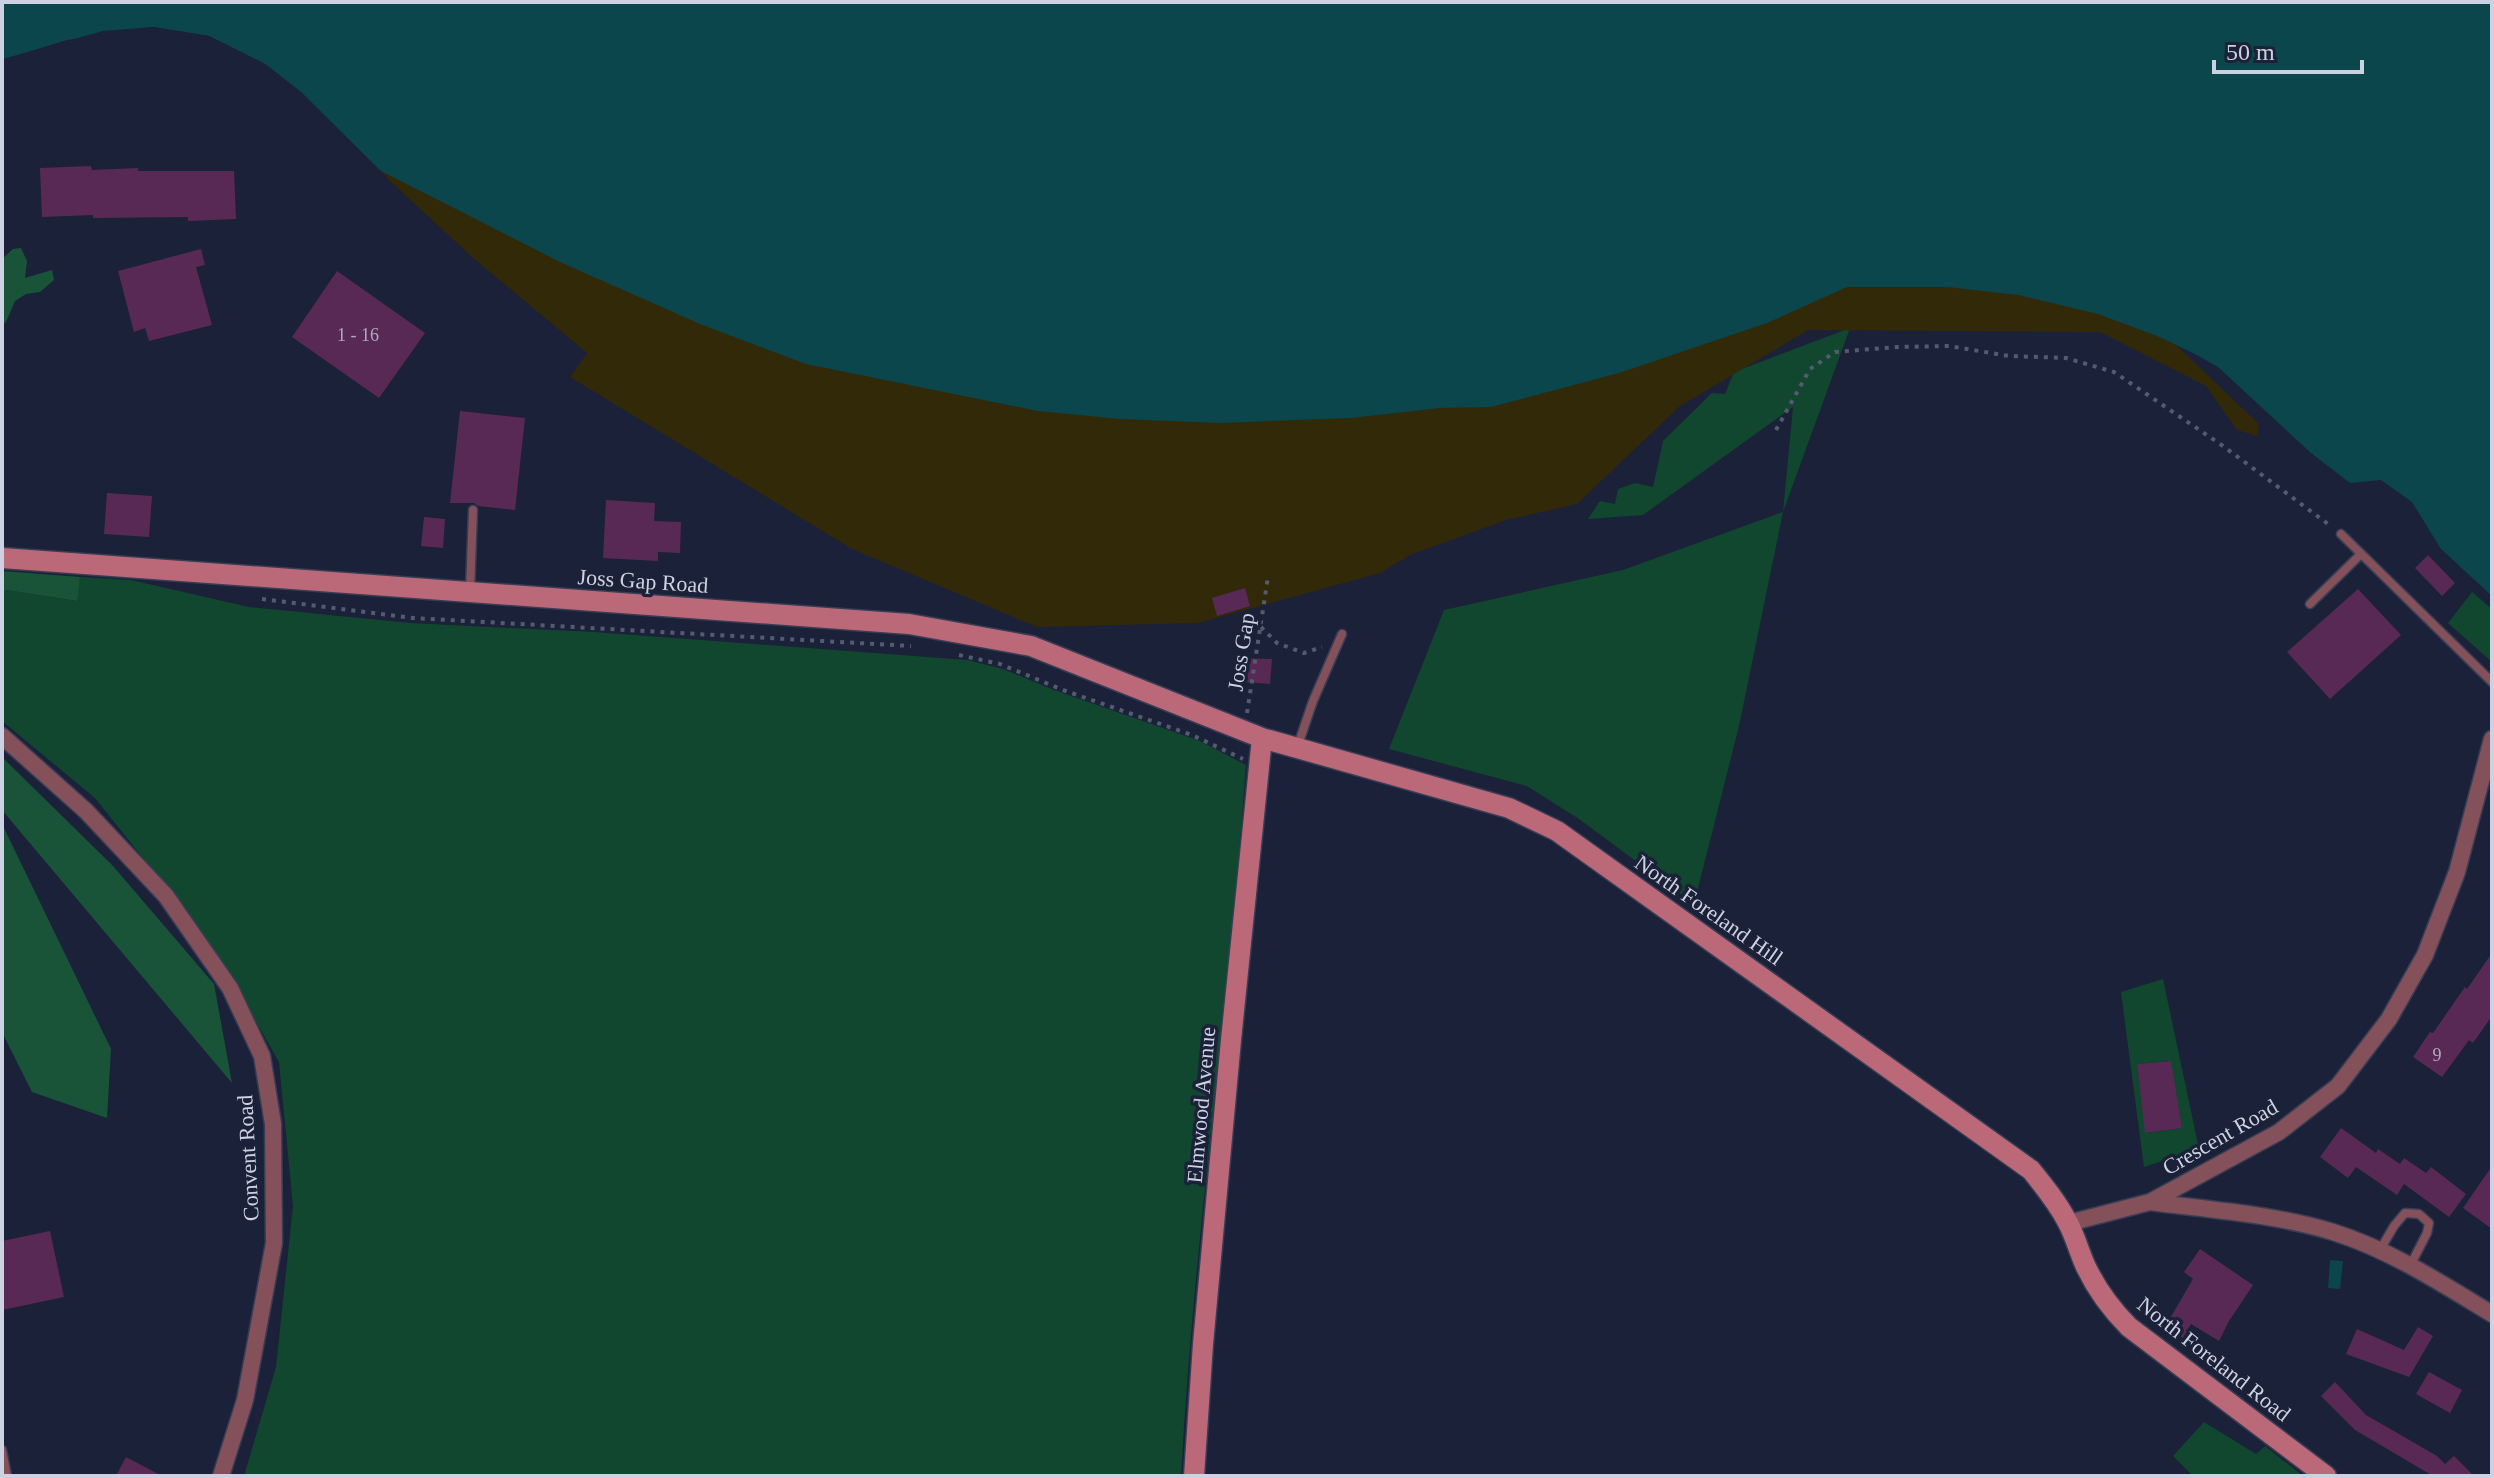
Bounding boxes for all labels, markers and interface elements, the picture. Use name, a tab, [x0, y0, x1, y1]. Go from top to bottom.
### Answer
scale bar	[2214, 24, 2362, 74]
text: 50 m	[2226, 39, 2275, 65]
house number: 1 - 16	[337, 325, 379, 345]
street label: Joss Gap Road	[577, 564, 709, 598]
street label: Joss Gap	[1222, 611, 1260, 693]
street label: North Foreland Hill	[1630, 850, 1788, 970]
street label: Elmwood Avenue	[1182, 1026, 1220, 1184]
house number: 9	[2433, 1045, 2442, 1065]
street label: Convent Road	[232, 1094, 264, 1222]
street label: Crescent Road	[2158, 1094, 2282, 1180]
street label: North Foreland Road	[2133, 1292, 2295, 1426]

